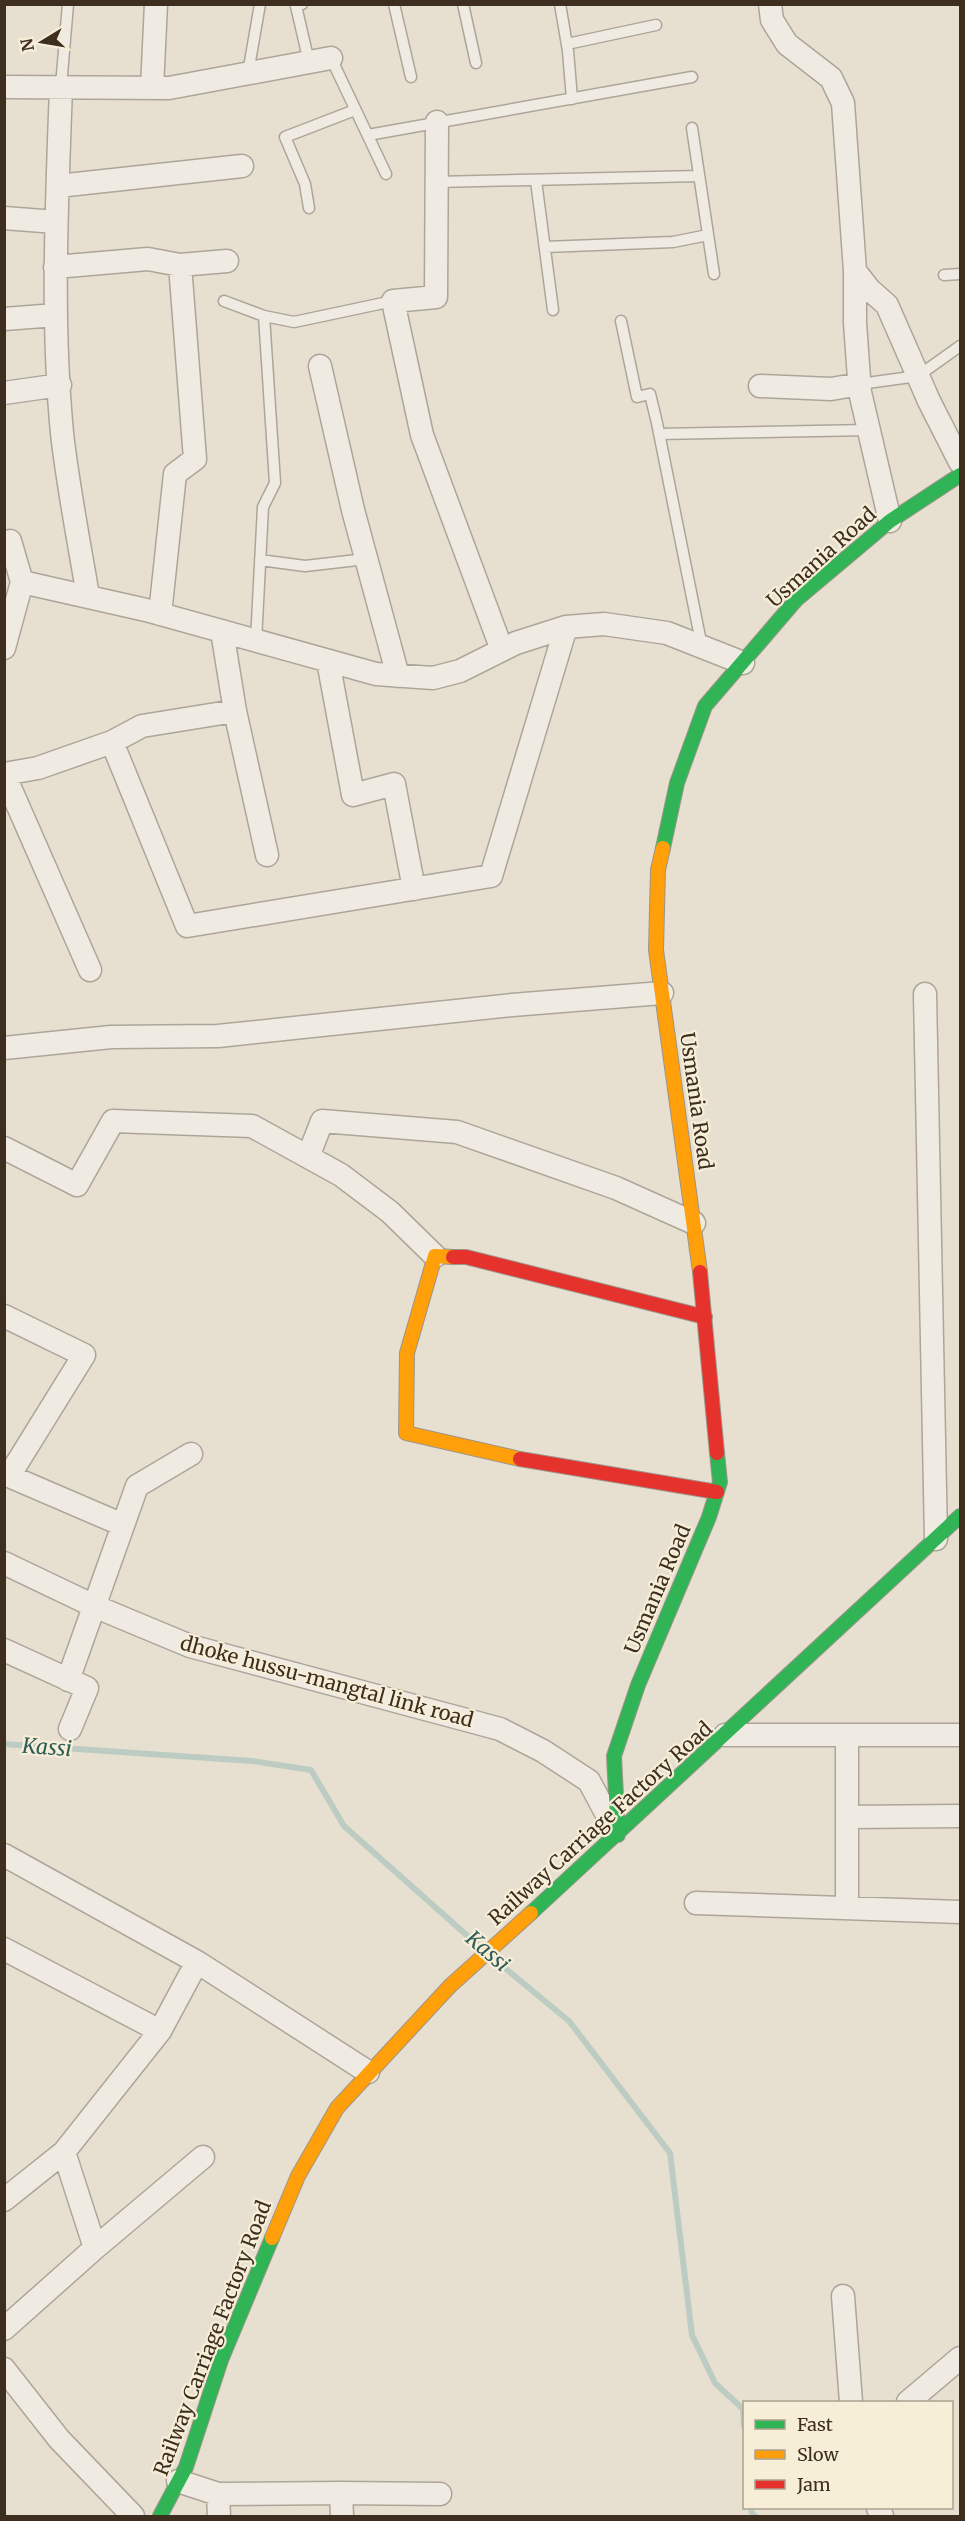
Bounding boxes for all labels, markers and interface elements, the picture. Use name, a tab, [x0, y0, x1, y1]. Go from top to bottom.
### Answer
north arrow	[12, 12, 72, 72]
text: N	[16, 36, 38, 53]
street label: Usmania Road	[761, 501, 881, 613]
street label: Usmania Road	[675, 1031, 719, 1171]
street label: Usmania Road	[618, 1520, 696, 1658]
street label: dhoke hussu-mangtal link road	[178, 1630, 476, 1732]
street label: Railway Carriage Factory Road	[483, 1716, 717, 1930]
water label: Kassi	[20, 1732, 73, 1762]
water label: Kassi	[460, 1924, 516, 1977]
street label: Railway Carriage Factory Road	[148, 2197, 276, 2479]
legend	[743, 2401, 953, 2509]
text: Fast	[797, 2413, 833, 2436]
text: Slow	[797, 2443, 840, 2466]
text: Jam	[796, 2473, 831, 2496]

